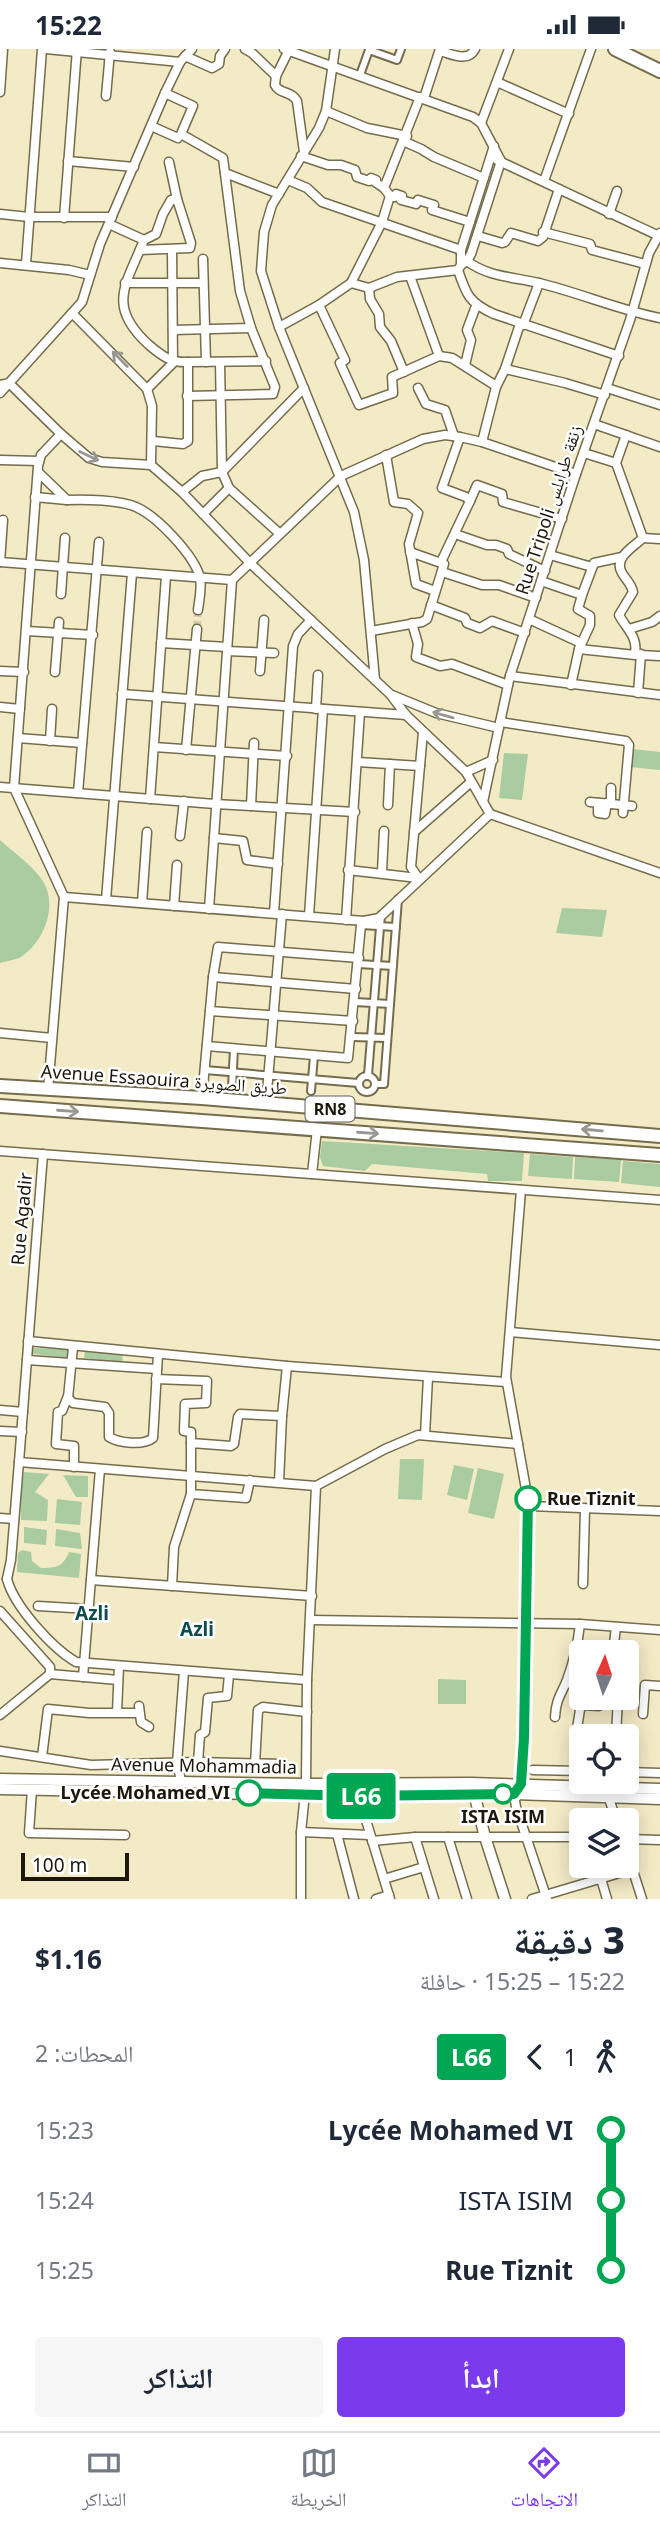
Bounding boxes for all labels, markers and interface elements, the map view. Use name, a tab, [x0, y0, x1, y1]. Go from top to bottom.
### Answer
text: 15:22	[35, 7, 102, 43]
one-way arrow	[111, 351, 128, 368]
street label: Rue Tripoli زنقة طرابلس	[509, 422, 587, 598]
one-way arrow	[78, 449, 98, 463]
one-way arrow	[432, 707, 454, 720]
street label: Avenue Essaouira طريق الصويرة	[40, 1058, 288, 1100]
road number: RN8	[306, 1097, 354, 1121]
one-way arrow	[56, 1105, 79, 1118]
one-way arrow	[581, 1123, 604, 1136]
one-way arrow	[356, 1127, 379, 1140]
street label: Rue Agadir	[5, 1171, 37, 1266]
marker: Rue Tiznit	[515, 1486, 541, 1512]
place label: Rue Tiznit	[547, 1486, 636, 1510]
district label: Azli	[75, 1600, 109, 1626]
district label: Azli	[180, 1616, 214, 1642]
north arrow	[569, 1640, 639, 1710]
map controls	[569, 1640, 639, 1878]
button: locate	[569, 1724, 639, 1794]
street label: Avenue Mohammadia	[111, 1751, 297, 1779]
line badge: L66	[321, 1773, 401, 1819]
text: L66	[341, 1779, 381, 1812]
place label: Lycée Mohamed VI	[60, 1780, 230, 1804]
marker: Lycée Mohamed VI	[236, 1780, 262, 1806]
marker: ISTA ISIM	[493, 1784, 513, 1804]
place label: ISTA ISIM	[461, 1804, 545, 1828]
button: layers	[569, 1808, 639, 1878]
scale bar	[21, 1850, 130, 1882]
text: 100 m	[32, 1852, 87, 1878]
text: 3 دقيقة	[513, 1913, 625, 1965]
text: $1.16	[35, 1941, 102, 1977]
text: 15:22 – 15:25 · حافلة	[420, 1965, 625, 1997]
text: المحطات: 2	[35, 2037, 134, 2069]
icon: back	[516, 2038, 554, 2076]
icon: walk	[587, 2038, 625, 2076]
text: L66	[451, 2040, 492, 2073]
text: 1	[564, 2041, 577, 2073]
text: Lycée Mohamed VI	[328, 2112, 573, 2148]
text: 15:23	[35, 2114, 94, 2146]
text: ISTA ISIM	[458, 2182, 573, 2218]
text: 15:24	[35, 2184, 94, 2216]
text: Rue Tiznit	[445, 2252, 573, 2288]
text: 15:25	[35, 2254, 94, 2286]
button: التذاكر	[35, 2337, 323, 2417]
button: ابدأ	[337, 2337, 625, 2417]
tab: التذاكر	[82, 2444, 127, 2518]
tab: الخريطة	[291, 2444, 346, 2518]
tab: الاتجاهات	[511, 2444, 578, 2518]

